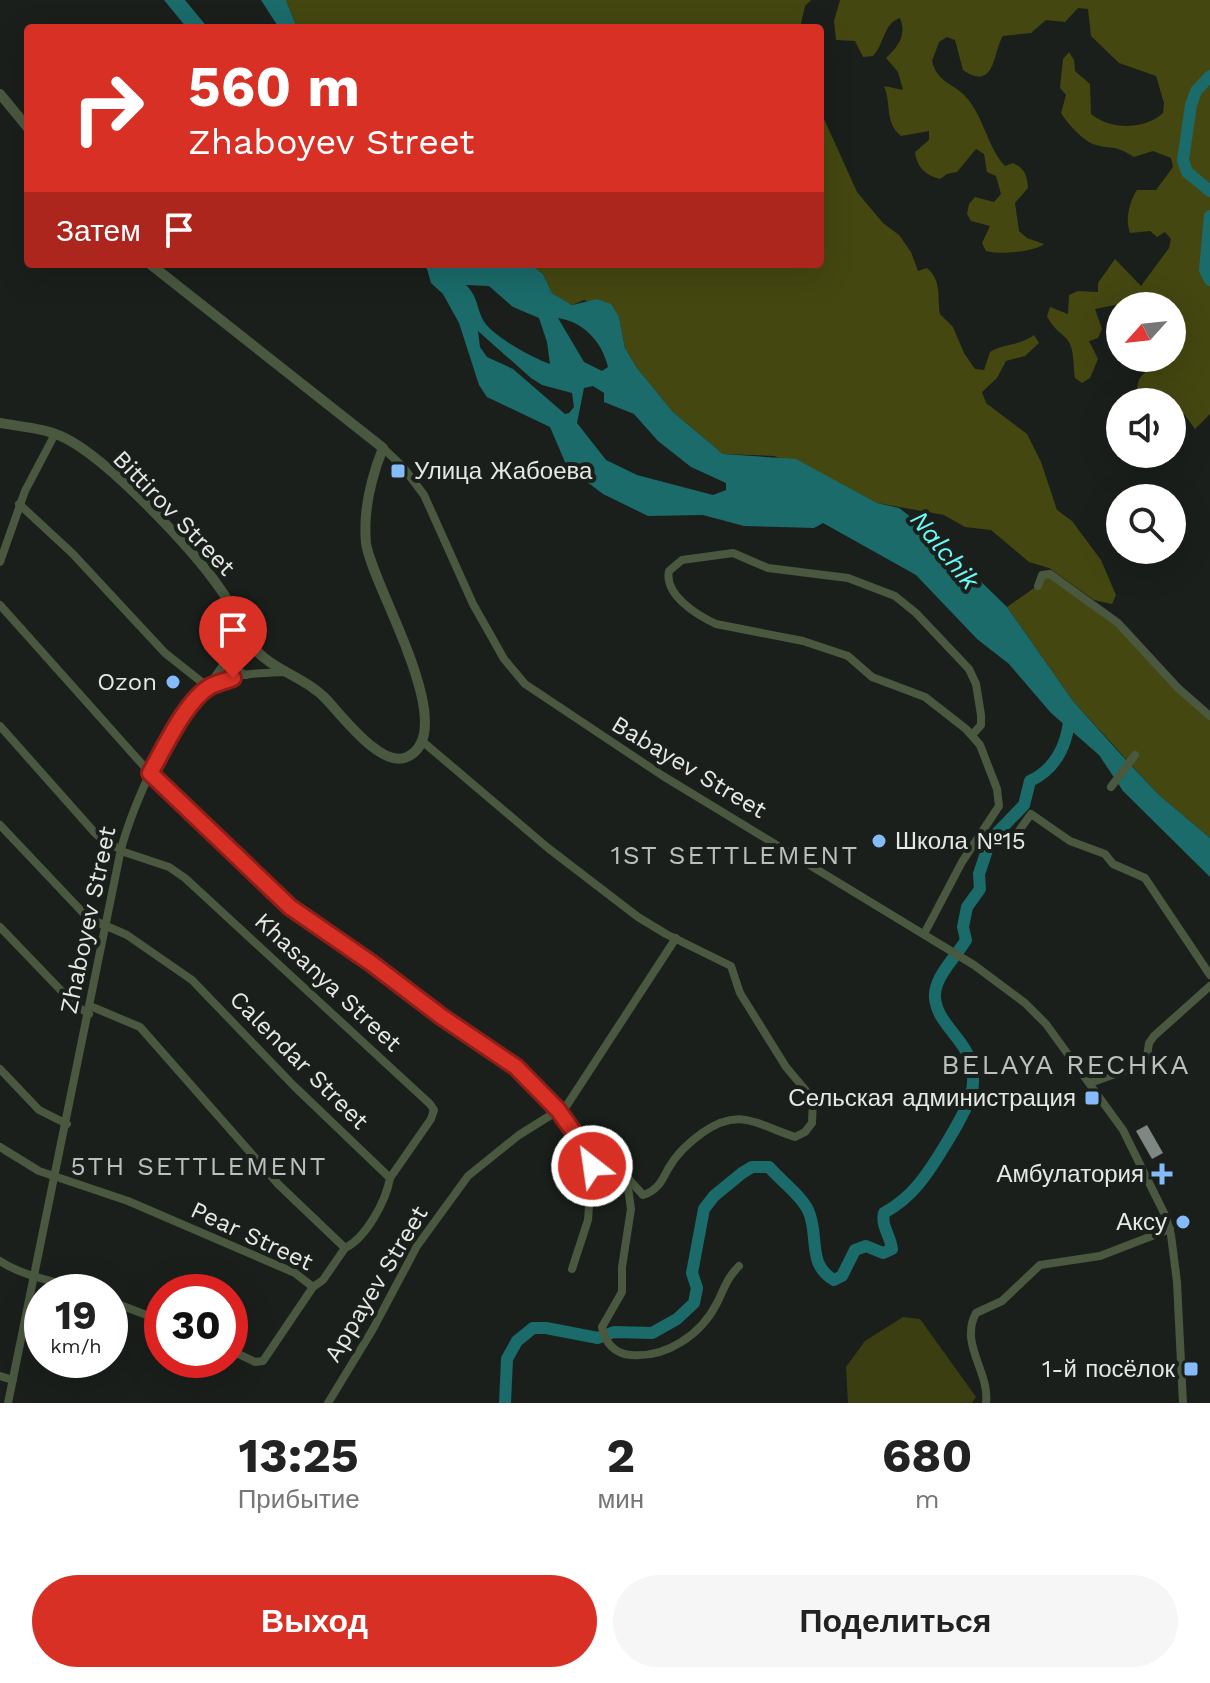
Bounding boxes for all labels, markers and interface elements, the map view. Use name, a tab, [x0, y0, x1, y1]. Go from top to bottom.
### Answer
text: 560 m	[188, 54, 360, 120]
icon: right	[56, 56, 160, 160]
text: Zhaboyev Street	[188, 121, 474, 163]
icon: arrive	[157, 208, 201, 252]
text: Затем	[56, 213, 141, 248]
north arrow	[1106, 292, 1186, 372]
map controls	[1106, 292, 1186, 564]
button: sound	[1106, 388, 1186, 468]
street label: Bittirov Street	[107, 445, 241, 581]
place label: Улица Жабоева	[414, 457, 593, 485]
marker: Улица Жабоева	[389, 462, 407, 480]
button: search	[1106, 484, 1186, 564]
water label: Nalchik	[904, 505, 986, 596]
pin	[199, 596, 267, 678]
icon: arrive	[211, 608, 255, 652]
place label: Ozon	[97, 668, 157, 696]
marker: Ozon	[164, 673, 182, 691]
street label: Babayev Street	[607, 710, 771, 824]
street label: Zhaboyev Street	[54, 824, 122, 1016]
place label: Школа №15	[895, 827, 1026, 855]
marker: Школа №15	[870, 832, 888, 850]
district label: 1ST SETTLEMENT	[611, 840, 859, 870]
street label: Khasanya Street	[249, 907, 407, 1057]
street label: Calendar Street	[224, 985, 374, 1135]
district label: BELAYA RECHKA	[941, 1048, 1191, 1081]
place label: Сельская администрация	[788, 1084, 1076, 1112]
marker: Сельская администрация	[1083, 1089, 1101, 1107]
position arrow	[550, 1124, 634, 1208]
district label: 5TH SETTLEMENT	[70, 1151, 328, 1181]
place label: Амбулатория	[996, 1160, 1144, 1188]
marker: Амбулатория	[1151, 1163, 1173, 1185]
street label: Pear Street	[186, 1196, 318, 1276]
street label: Appayev Street	[318, 1201, 434, 1367]
place label: Аксу	[1116, 1208, 1167, 1236]
marker: Аксу	[1174, 1213, 1192, 1231]
speed limit sign: 30	[144, 1274, 248, 1378]
text: 19	[55, 1292, 97, 1339]
text: km/h	[50, 1334, 102, 1358]
place label: 1-й посёлок	[1042, 1355, 1175, 1383]
marker: 1-й посёлок	[1182, 1360, 1200, 1378]
text: 13:25	[239, 1427, 359, 1484]
text: 2	[606, 1427, 635, 1484]
text: 680	[882, 1427, 972, 1484]
text: Прибытие	[238, 1484, 360, 1514]
text: мин	[597, 1484, 644, 1514]
text: m	[915, 1484, 939, 1514]
button: Выход	[32, 1575, 597, 1667]
button: Поделиться	[613, 1575, 1178, 1667]

